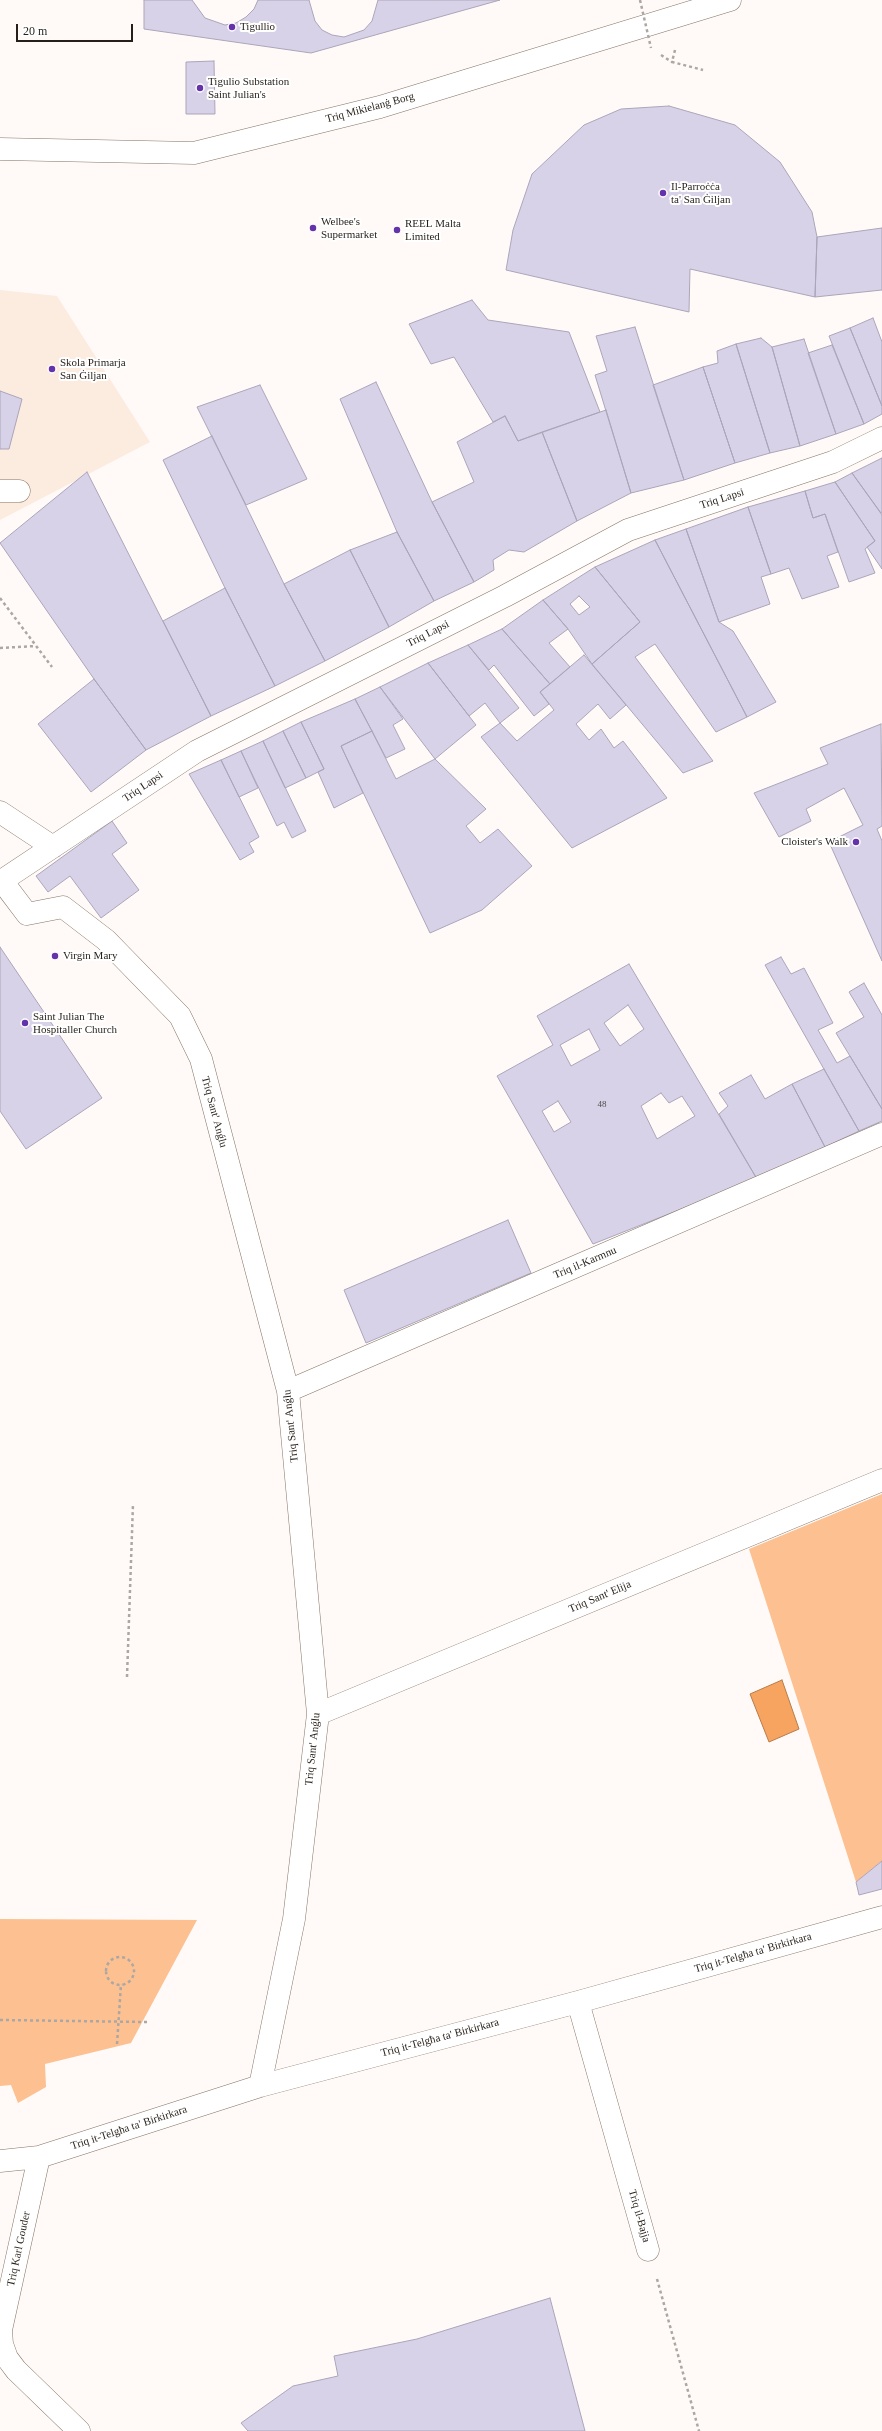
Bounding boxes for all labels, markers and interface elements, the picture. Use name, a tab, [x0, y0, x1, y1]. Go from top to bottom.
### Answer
scale bar	[18, 16, 135, 42]
place label: Tigullio	[240, 20, 275, 34]
marker: Tigullio	[227, 22, 237, 32]
text: 20 m	[23, 24, 47, 38]
place label: Tigulio Substation Saint Julian's	[208, 75, 289, 101]
marker: Tigulio Substation Saint Julian's	[195, 83, 205, 93]
street label: Triq Mikielanġ Borg	[324, 90, 416, 126]
place label: Il-Parroċċa ta' San Ġiljan	[671, 180, 730, 206]
marker: Il-Parroċċa ta' San Ġiljan	[658, 188, 668, 198]
place label: Welbee's Supermarket	[321, 215, 377, 241]
place label: REEL Malta Limited	[405, 217, 461, 243]
marker: Welbee's Supermarket	[308, 223, 318, 233]
marker: REEL Malta Limited	[392, 225, 402, 235]
place label: Skola Primarja San Ġiljan	[60, 356, 126, 382]
marker: Skola Primarja San Ġiljan	[47, 364, 57, 374]
street label: Triq Lapsi	[698, 486, 746, 512]
street label: Triq Lapsi	[405, 618, 451, 650]
street label: Triq Lapsi	[120, 769, 166, 805]
place label: Cloister's Walk	[781, 835, 848, 849]
marker: Cloister's Walk	[851, 837, 861, 847]
place label: Virgin Mary	[63, 949, 117, 963]
marker: Virgin Mary	[50, 951, 60, 961]
place label: Saint Julian The Hospitaller Church	[33, 1010, 117, 1036]
marker: Saint Julian The Hospitaller Church	[20, 1018, 30, 1028]
street label: Triq Sant' Anǵlu	[198, 1075, 230, 1149]
house number: 48	[598, 1100, 606, 1110]
street label: Triq il-Karmnu	[552, 1244, 618, 1282]
street label: Triq Sant' Anǵlu	[281, 1389, 301, 1463]
street label: Triq Sant' Elija	[567, 1578, 633, 1616]
street label: Triq Sant' Anǵlu	[303, 1712, 323, 1786]
street label: Triq it-Telgħa ta' Birkirkara	[693, 1930, 813, 1976]
street label: Triq it-Telgħa ta' Birkirkara	[380, 2016, 500, 2060]
street label: Triq it-Telgħa ta' Birkirkara	[69, 2103, 189, 2153]
street label: Triq il-Bajja	[625, 2188, 653, 2244]
street label: Triq Karl Gouder	[5, 2210, 33, 2288]

